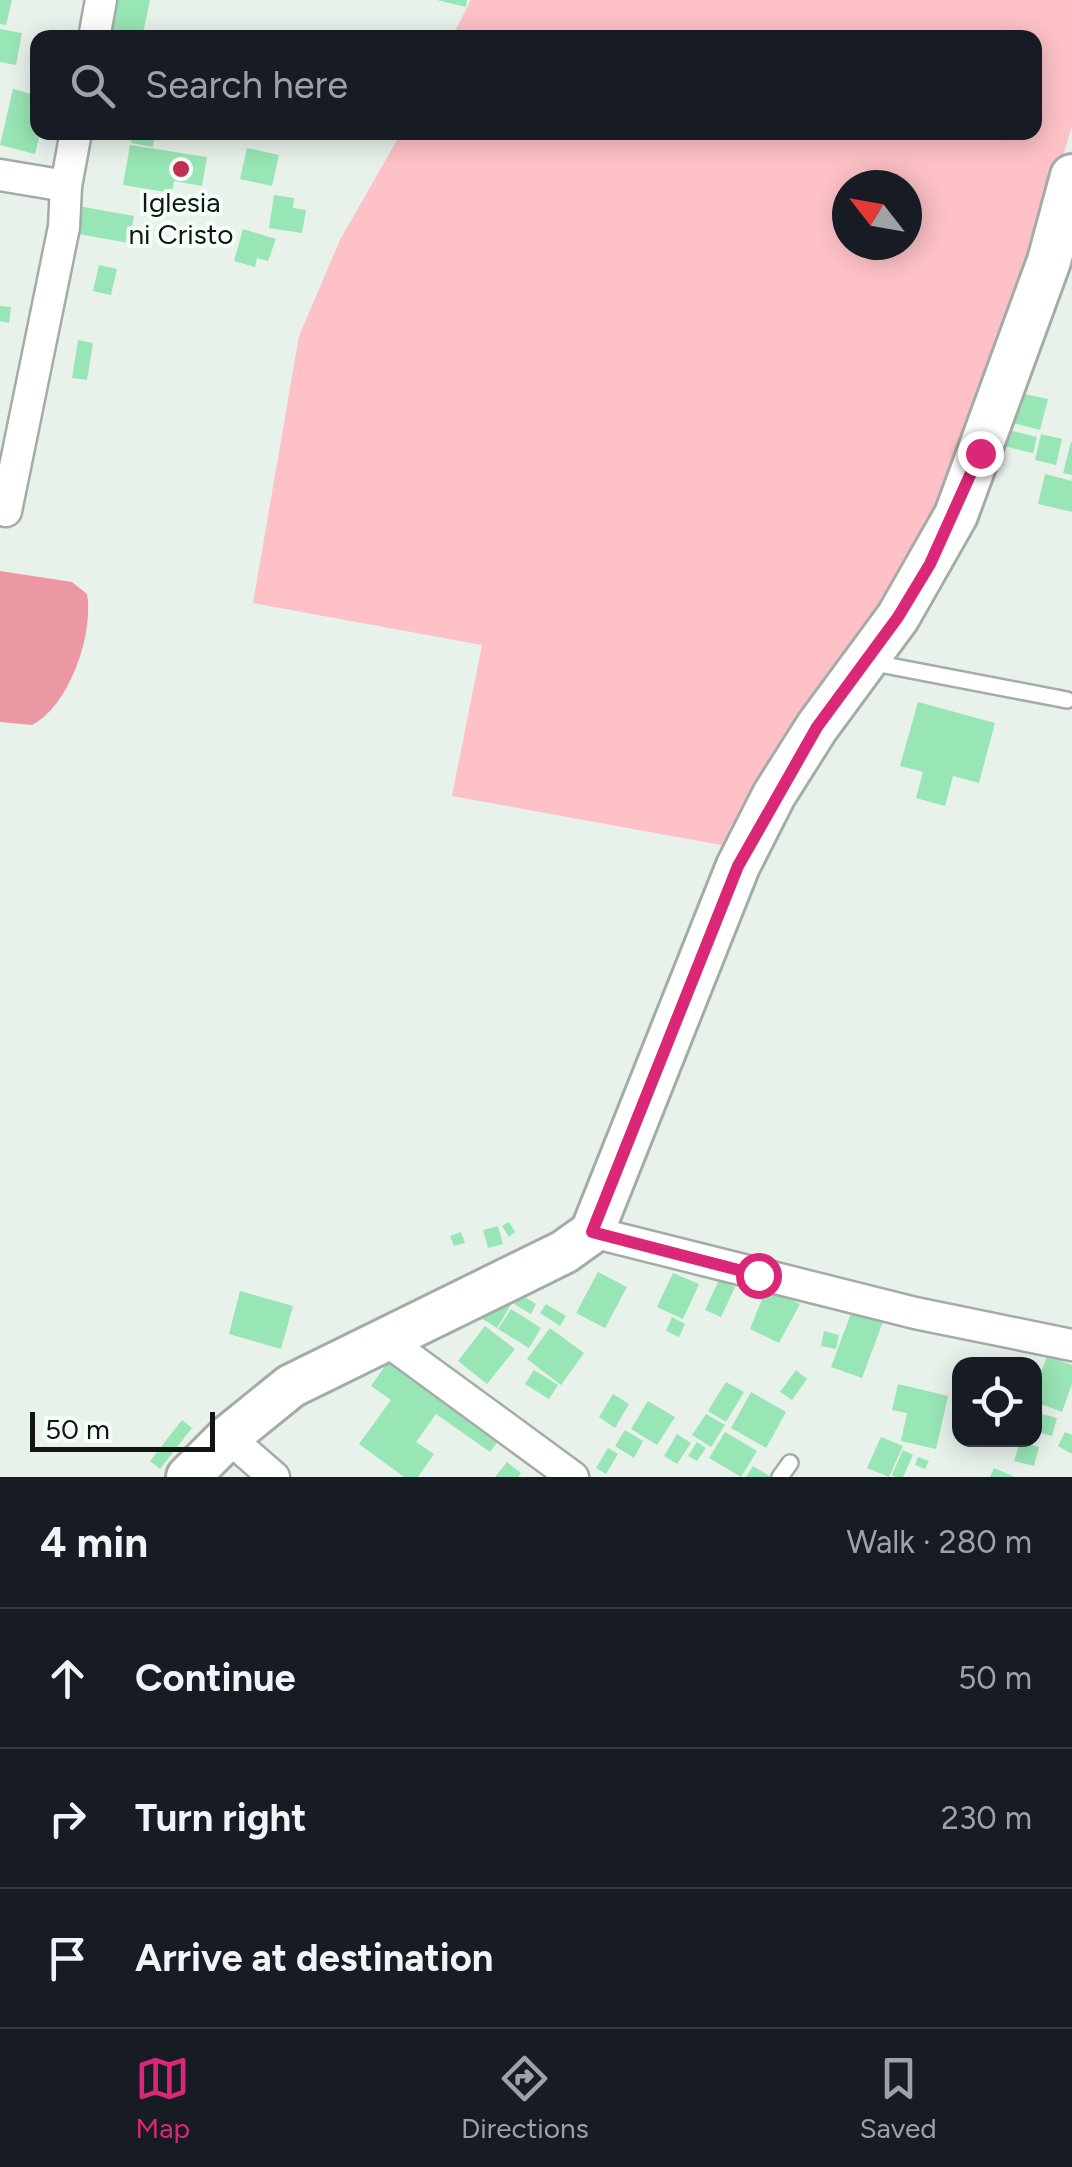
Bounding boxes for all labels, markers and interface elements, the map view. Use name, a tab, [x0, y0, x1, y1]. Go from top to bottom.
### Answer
search box	[30, 30, 1042, 140]
icon: search	[65, 58, 120, 113]
text: Search here	[145, 62, 348, 108]
marker: Iglesia ni Cristo	[170, 158, 192, 180]
north arrow	[832, 170, 922, 260]
place label: Iglesia ni Cristo	[129, 185, 234, 251]
route end	[958, 431, 1004, 477]
route start	[736, 1253, 782, 1299]
map controls	[952, 1357, 1042, 1447]
button: locate	[952, 1357, 1042, 1447]
scale bar	[30, 1407, 215, 1452]
text: 50 m	[45, 1412, 110, 1446]
text: 4 min	[40, 1517, 148, 1568]
text: Walk · 280 m	[847, 1523, 1032, 1561]
icon: ahead	[40, 1651, 95, 1706]
text: Continue	[135, 1655, 296, 1701]
text: 50 m	[958, 1659, 1032, 1697]
icon: right	[40, 1791, 95, 1846]
text: Turn right	[135, 1795, 307, 1841]
text: 230 m	[941, 1799, 1032, 1837]
icon: arrive	[40, 1931, 95, 1986]
text: Arrive at destination	[135, 1935, 493, 1981]
tab: Map	[135, 2051, 190, 2145]
tab: Directions	[461, 2051, 589, 2145]
tab: Saved	[859, 2051, 937, 2145]

